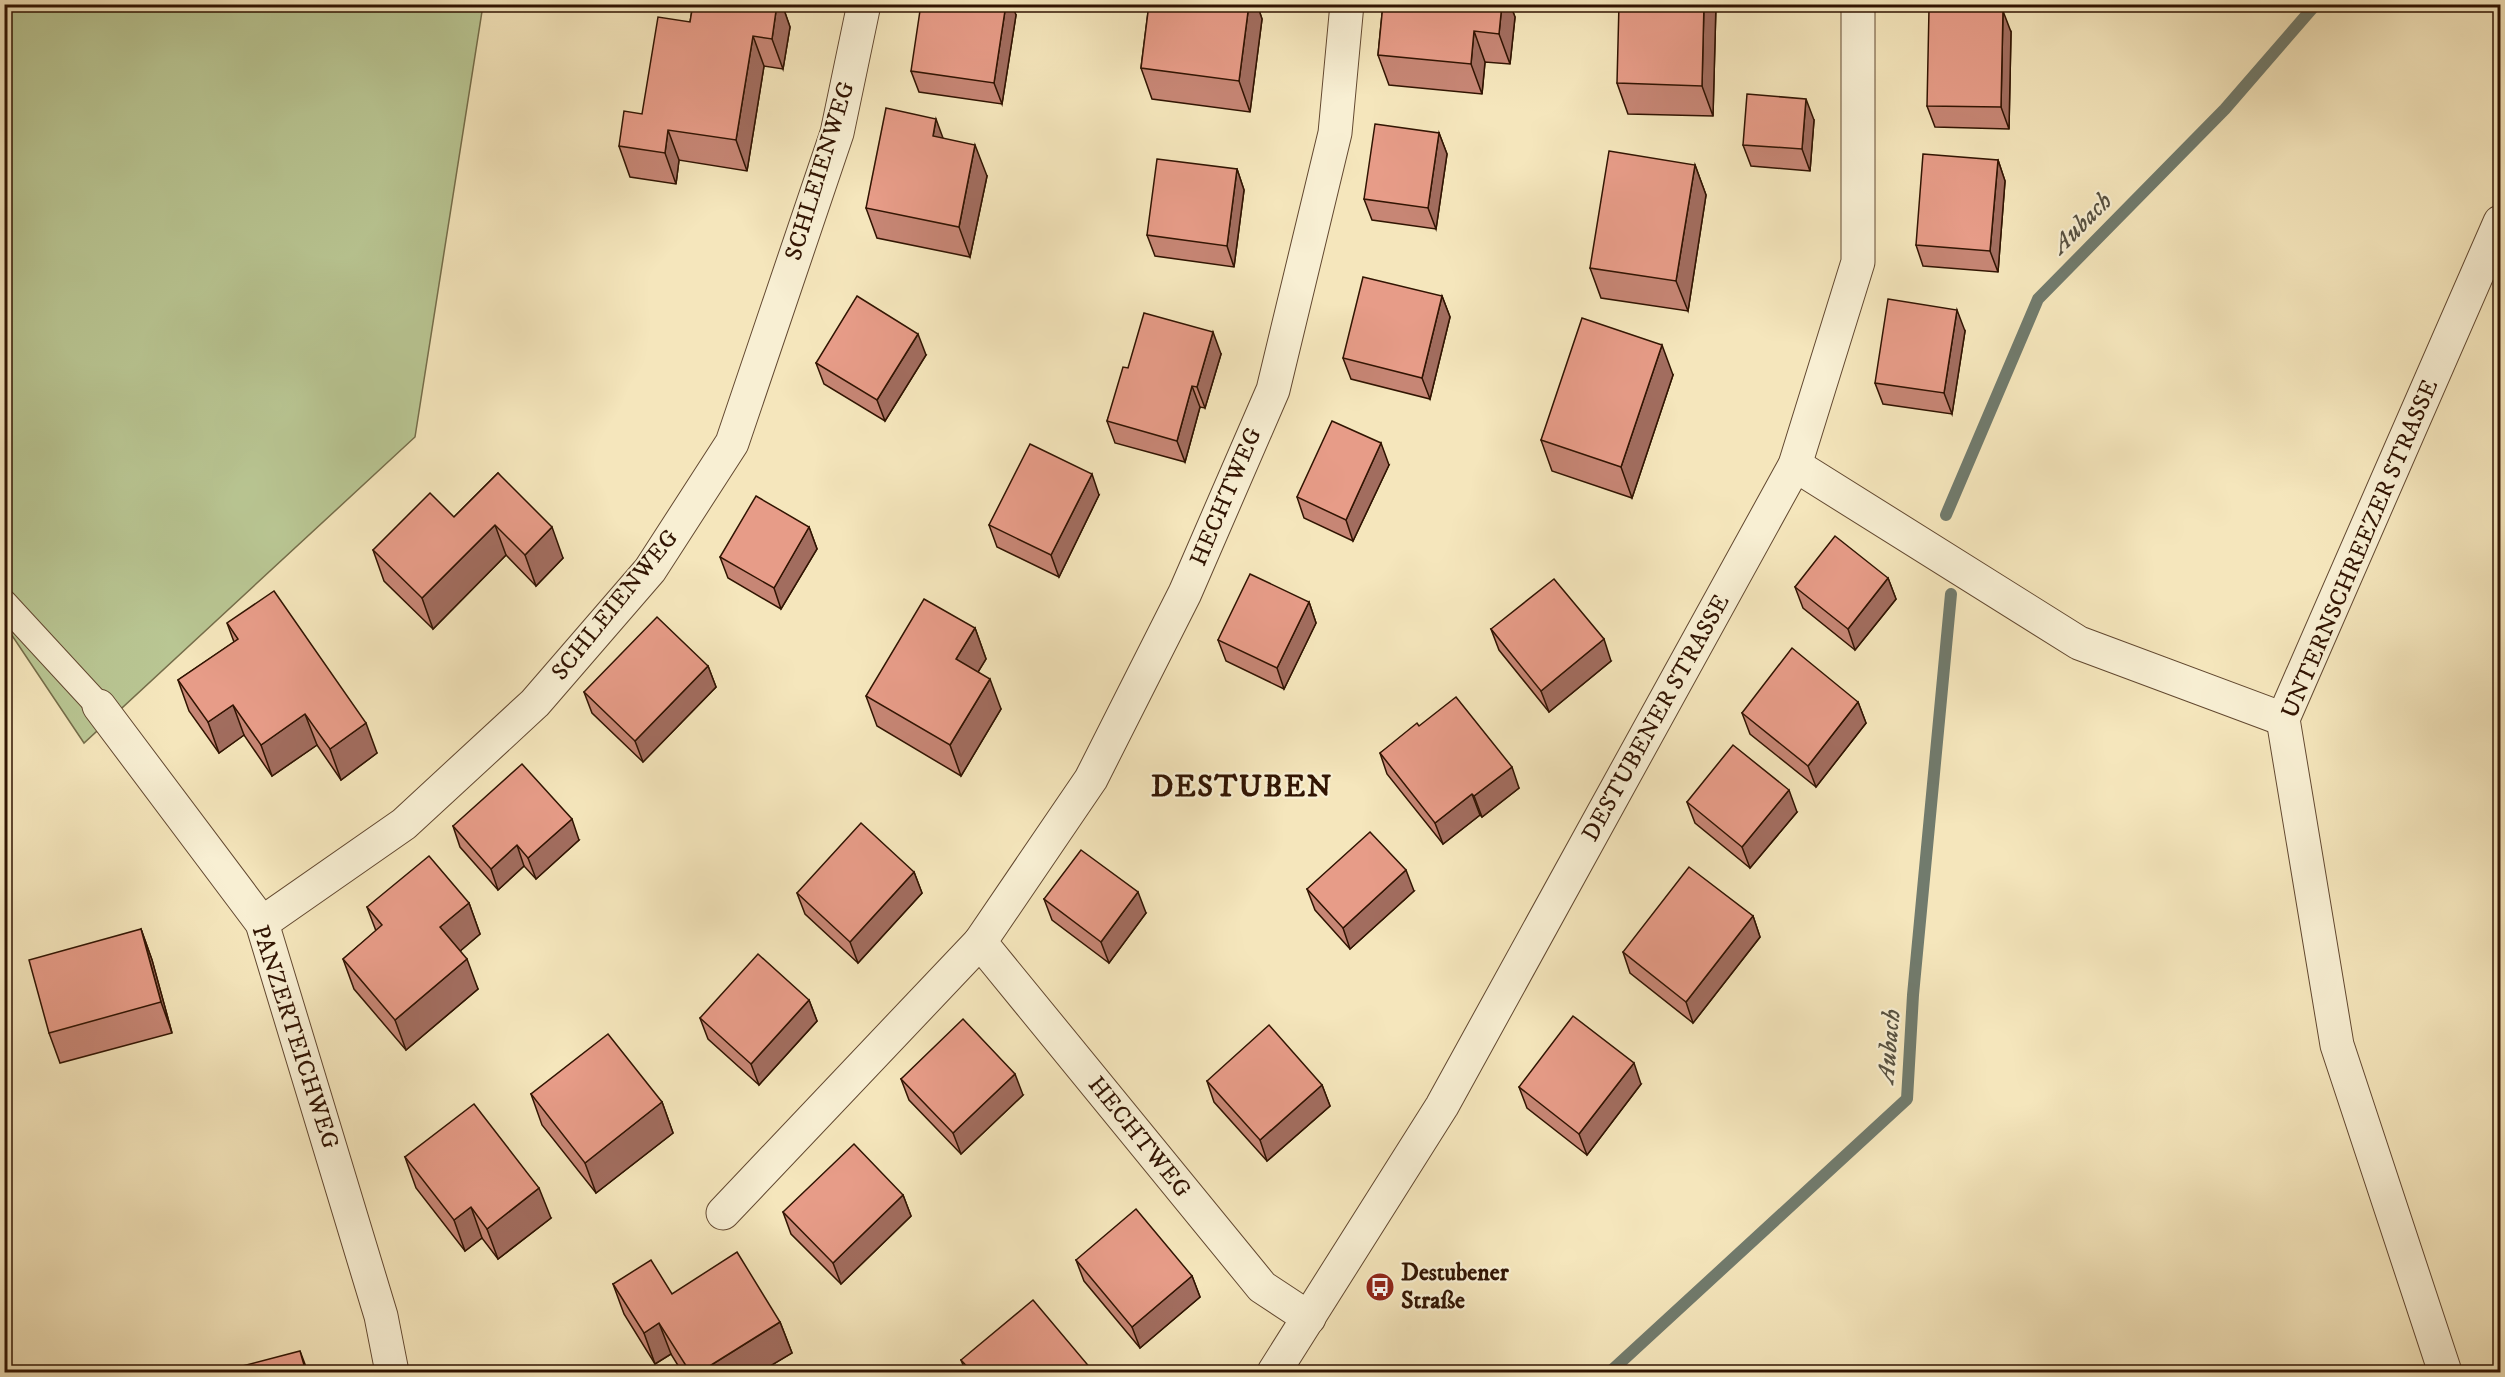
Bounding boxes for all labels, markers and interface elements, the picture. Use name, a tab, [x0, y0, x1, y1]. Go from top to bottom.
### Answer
street label: SCHLEIENWEG	[779, 78, 861, 264]
water label: Aubach	[2042, 185, 2120, 263]
street label: UNTERNSCHREEZER STRASSE	[2275, 375, 2445, 723]
street label: HECHTWEG	[1183, 423, 1269, 571]
street label: SCHLEIENWEG	[545, 523, 685, 686]
street label: DESTUBENER STRASSE	[1575, 589, 1737, 847]
district label: DESTUBEN	[1151, 769, 1333, 806]
street label: PANZERTEICHWEG	[245, 921, 345, 1153]
water label: Aubach	[1869, 1008, 1909, 1087]
street label: HECHTWEG	[1081, 1070, 1197, 1204]
place label: Destubener Straße	[1401, 1258, 1510, 1316]
bus stop icon: Destubener Straße	[1364, 1271, 1396, 1303]

